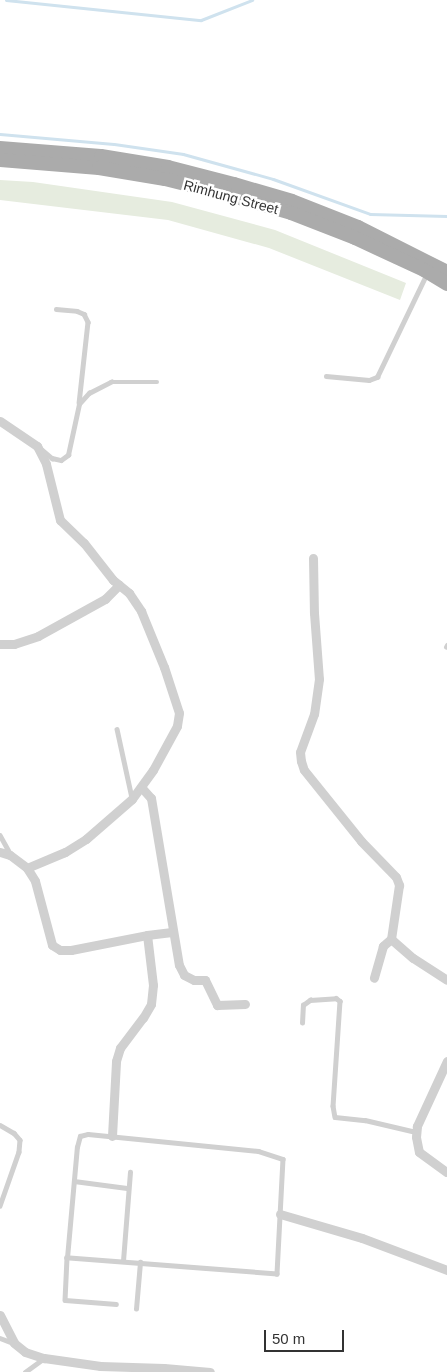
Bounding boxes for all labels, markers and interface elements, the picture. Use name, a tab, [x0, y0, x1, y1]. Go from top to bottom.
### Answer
street label: Rimhung Street	[182, 176, 280, 218]
scale bar	[267, 1320, 347, 1352]
text: 50 m	[272, 1330, 305, 1347]

